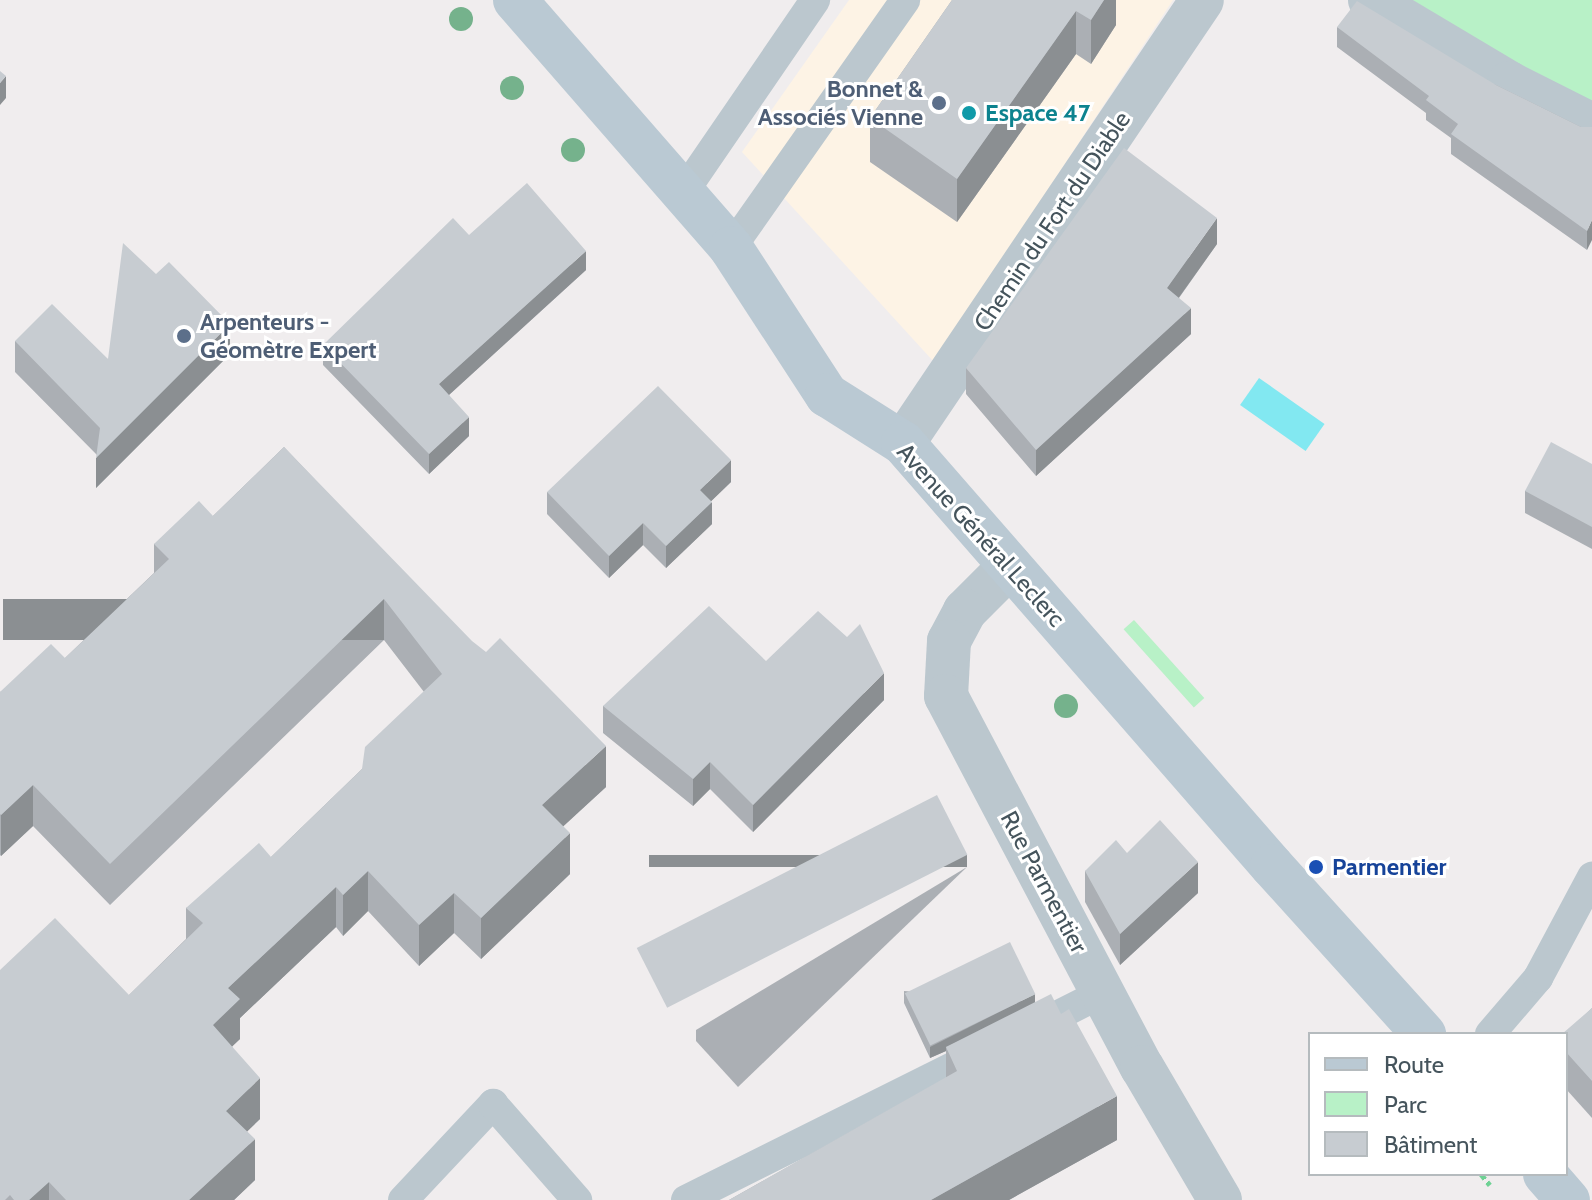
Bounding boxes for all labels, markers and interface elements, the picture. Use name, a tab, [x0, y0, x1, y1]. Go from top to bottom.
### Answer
place label: Bonnet & Associés Vienne	[758, 75, 923, 131]
marker: Bonnet & Associés Vienne	[930, 94, 948, 112]
place label: Espace 47	[985, 99, 1090, 127]
marker: Espace 47	[960, 104, 978, 122]
street label: Chemin du Fort du Diable	[968, 106, 1136, 336]
place label: Arpenteurs - Géomètre Expert	[200, 308, 376, 364]
marker: Arpenteurs - Géomètre Expert	[175, 327, 193, 345]
street label: Avenue Général Leclerc	[891, 437, 1071, 633]
street label: Rue Parmentier	[995, 806, 1093, 958]
place label: Parmentier	[1332, 853, 1446, 881]
marker: Parmentier	[1307, 858, 1325, 876]
legend	[1308, 1032, 1568, 1176]
text: Route	[1384, 1050, 1444, 1079]
text: Parc	[1384, 1090, 1427, 1119]
text: Bâtiment	[1384, 1130, 1477, 1159]

